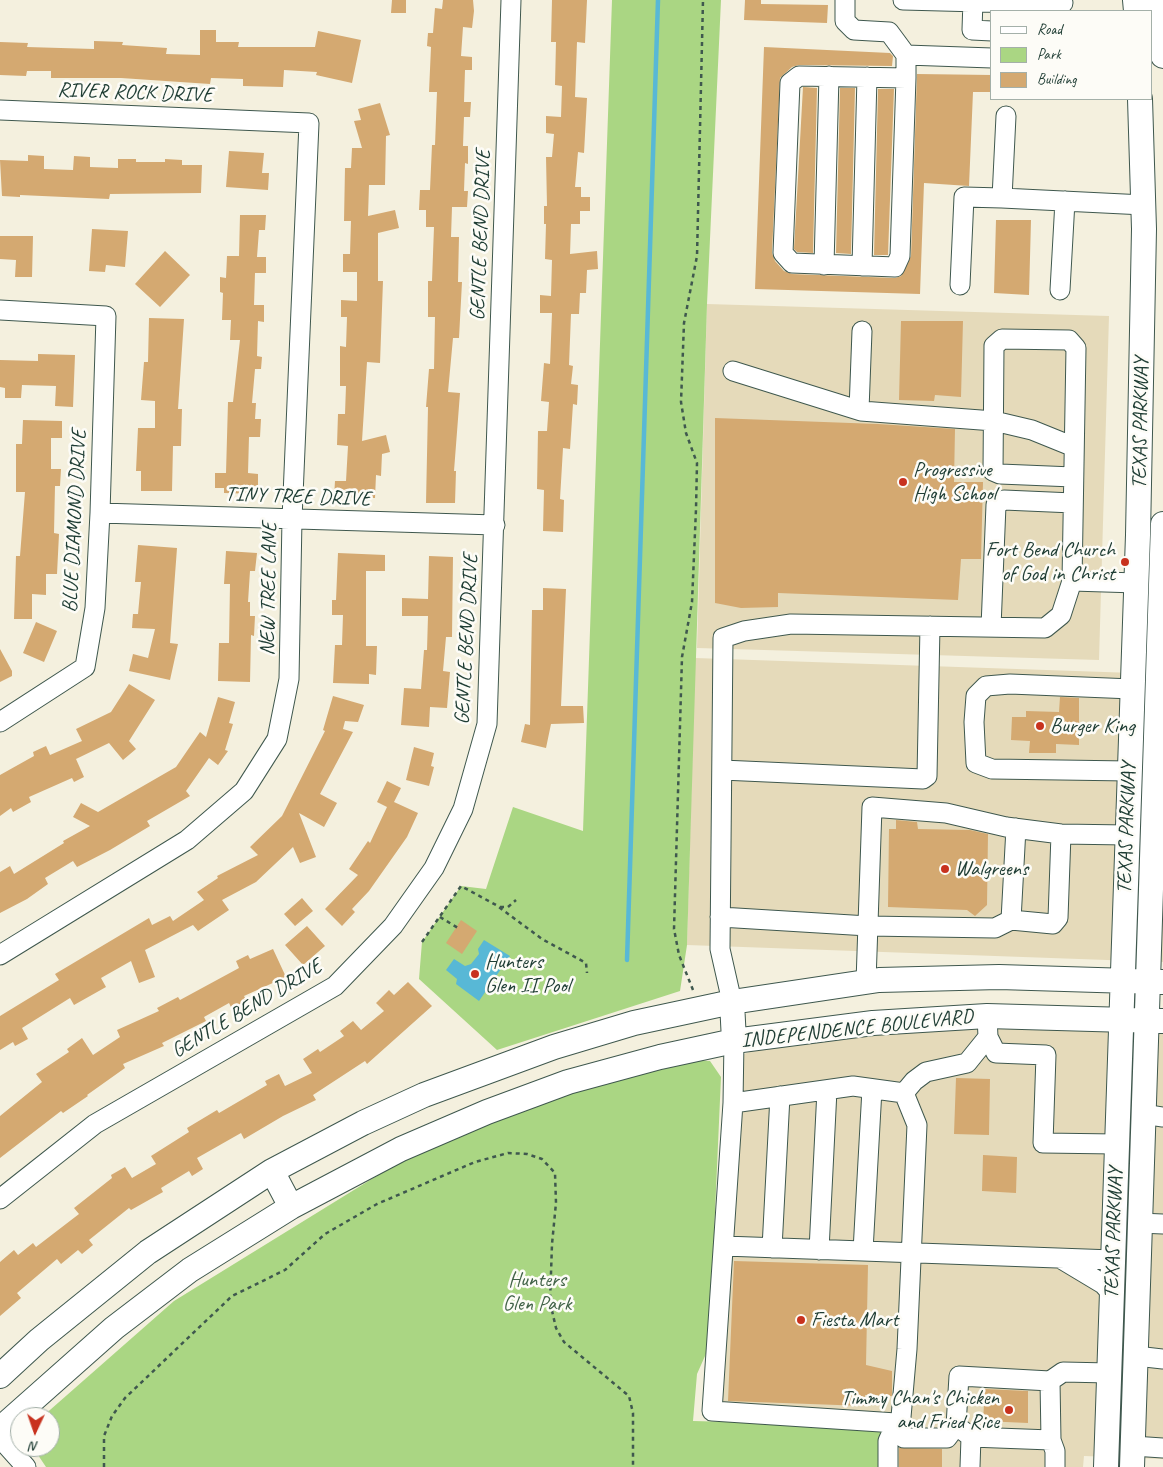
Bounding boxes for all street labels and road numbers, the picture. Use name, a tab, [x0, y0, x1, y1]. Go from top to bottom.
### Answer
street label: RIVER ROCK DRIVE	[57, 78, 213, 108]
street label: GENTLE BEND DRIVE	[465, 149, 497, 321]
street label: TEXAS PARKWAY	[1127, 357, 1155, 489]
street label: BLUE DIAMOND DRIVE	[58, 429, 92, 613]
street label: TINY TREE DRIVE	[225, 482, 371, 512]
street label: NEW TREE LANE	[255, 522, 283, 656]
street label: GENTLE BEND DRIVE	[450, 553, 484, 725]
street label: TEXAS PARKWAY	[1112, 762, 1142, 894]
street label: GENTLE BEND DRIVE	[167, 954, 327, 1064]
street label: INDEPENDENCE BOULEVARD	[740, 1004, 974, 1054]
street label: TEXAS PARKWAY	[1099, 1167, 1129, 1299]

